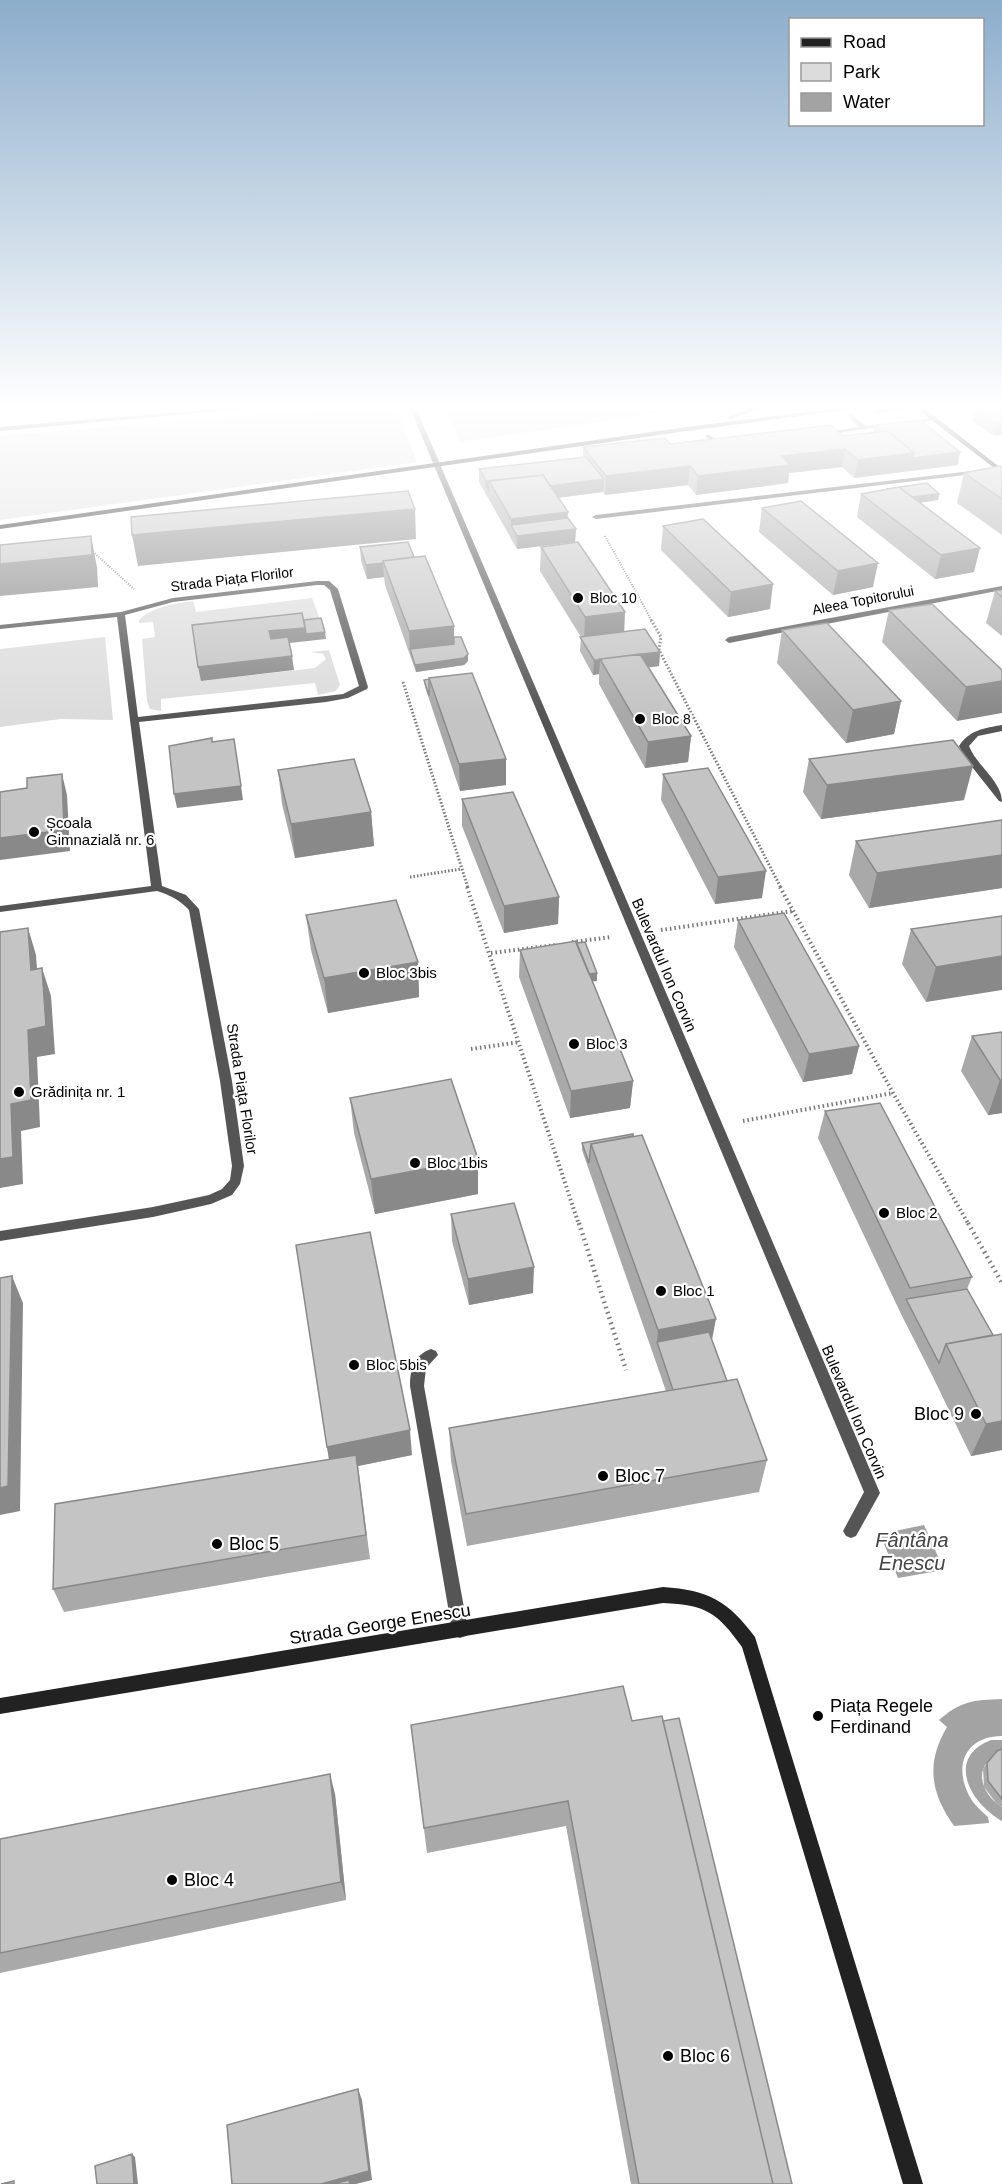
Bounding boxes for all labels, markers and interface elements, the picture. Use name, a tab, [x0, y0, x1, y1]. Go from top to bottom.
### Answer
legend	[789, 18, 984, 126]
text: Road	[843, 32, 886, 52]
text: Park	[843, 62, 881, 82]
text: Water	[843, 92, 890, 112]
street label: Strada Piața Florilor	[170, 563, 295, 594]
street label: Aleea Topitorului	[811, 582, 915, 618]
place label: Bloc 10	[590, 590, 637, 606]
marker: Bloc 10	[571, 591, 585, 605]
place label: Bloc 8	[652, 711, 691, 727]
marker: Bloc 8	[633, 712, 647, 726]
place label: Școala Gimnazială nr. 6	[46, 814, 154, 848]
marker: Școala Gimnazială nr. 6	[27, 825, 41, 839]
street label: Bulevardul Ion Corvin	[629, 895, 700, 1034]
place label: Bloc 3bis	[376, 964, 437, 981]
marker: Bloc 3bis	[357, 966, 371, 980]
street label: Strada Piața Florilor	[224, 1022, 261, 1156]
place label: Bloc 3	[586, 1035, 628, 1052]
marker: Bloc 3	[567, 1037, 581, 1051]
place label: Grădinița nr. 1	[31, 1083, 125, 1100]
marker: Grădinița nr. 1	[12, 1085, 26, 1099]
place label: Bloc 1bis	[427, 1154, 488, 1171]
marker: Bloc 1bis	[408, 1156, 422, 1170]
place label: Bloc 2	[896, 1204, 938, 1221]
marker: Bloc 2	[877, 1206, 891, 1220]
place label: Bloc 1	[673, 1282, 715, 1299]
marker: Bloc 1	[654, 1284, 668, 1298]
street label: Bulevardul Ion Corvin	[819, 1342, 890, 1481]
place label: Bloc 5bis	[366, 1356, 427, 1373]
marker: Bloc 5bis	[347, 1358, 361, 1372]
place label: Bloc 9	[914, 1404, 964, 1424]
marker: Bloc 9	[969, 1407, 983, 1421]
place label: Bloc 7	[615, 1466, 665, 1486]
marker: Bloc 7	[596, 1469, 610, 1483]
water label: Fântâna Enescu	[875, 1529, 949, 1574]
place label: Bloc 5	[229, 1534, 279, 1554]
marker: Bloc 5	[210, 1537, 224, 1551]
street label: Strada George Enescu	[288, 1600, 472, 1648]
place label: Piața Regele Ferdinand	[830, 1696, 933, 1737]
marker: Piața Regele Ferdinand	[811, 1709, 825, 1723]
place label: Bloc 4	[184, 1870, 234, 1890]
marker: Bloc 4	[165, 1873, 179, 1887]
place label: Bloc 6	[680, 2046, 730, 2066]
marker: Bloc 6	[661, 2049, 675, 2063]

